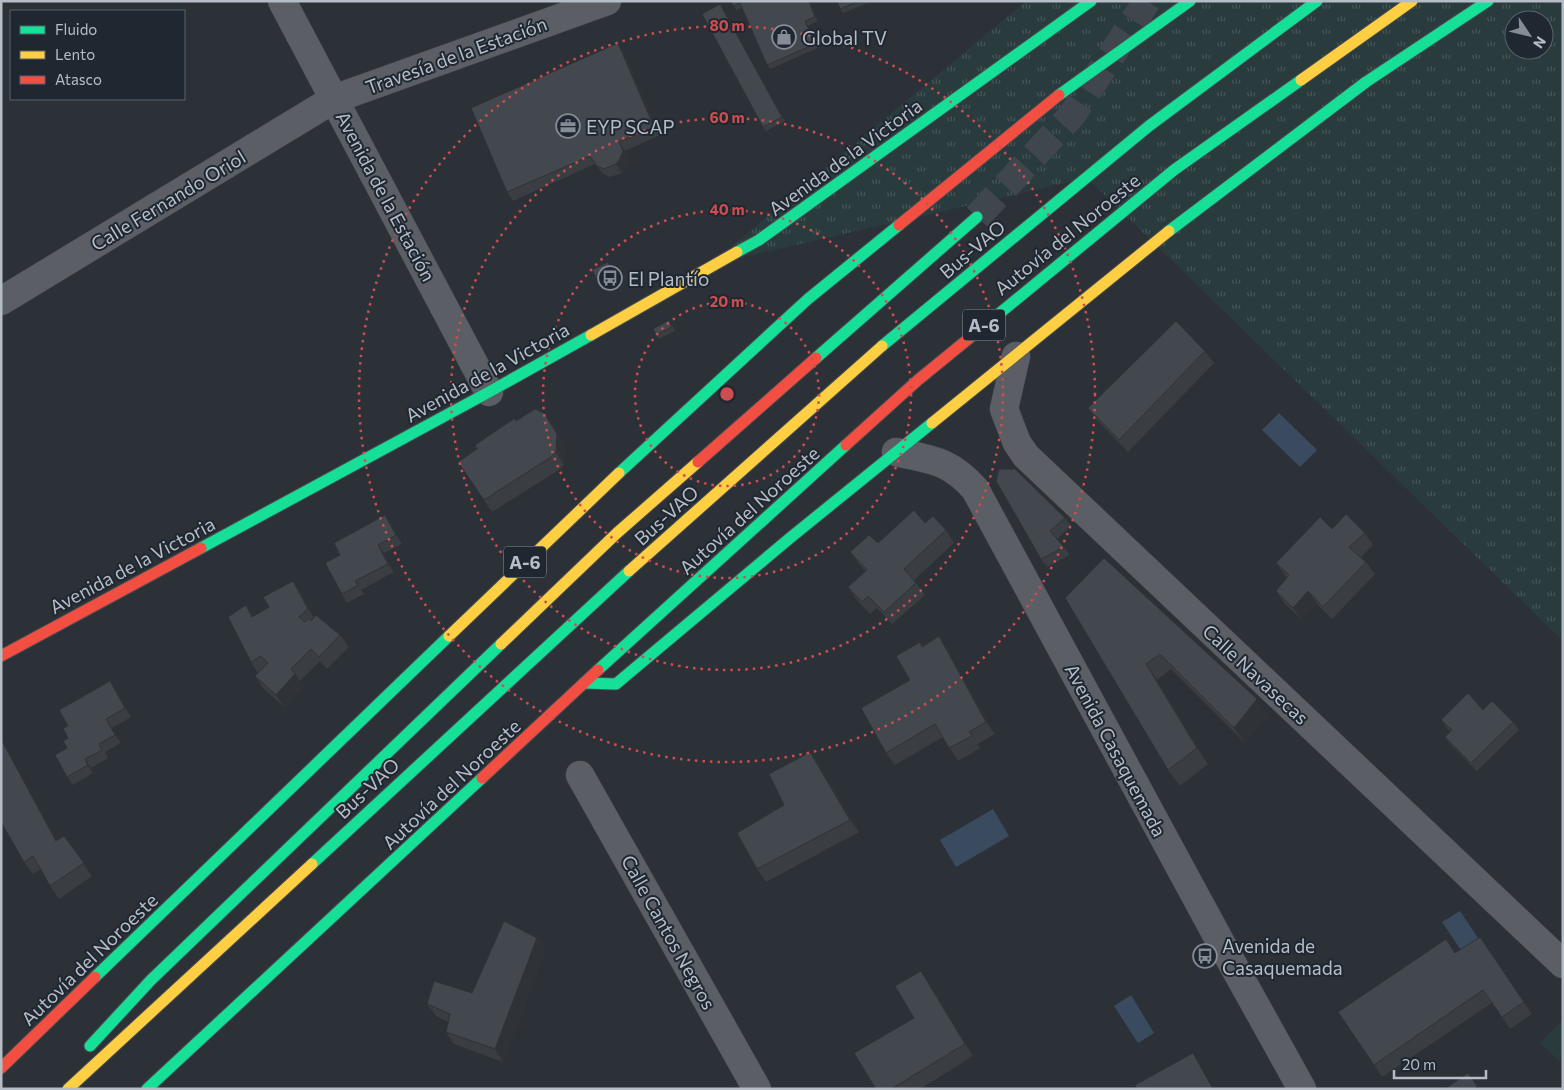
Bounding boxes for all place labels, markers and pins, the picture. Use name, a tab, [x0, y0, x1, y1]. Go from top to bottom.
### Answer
shop icon: Global TV	[771, 24, 797, 50]
place label: Global TV	[802, 26, 887, 49]
office icon: EYP SCAP	[555, 113, 581, 139]
place label: EYP SCAP	[586, 115, 674, 138]
bus stop icon: El Plantío	[597, 265, 623, 291]
place label: El Plantío	[628, 267, 709, 290]
centre of rings	[718, 385, 736, 403]
place label: Avenida de Casaquemada	[1222, 934, 1343, 979]
bus stop icon: Avenida de Casaquemada	[1192, 943, 1218, 969]

